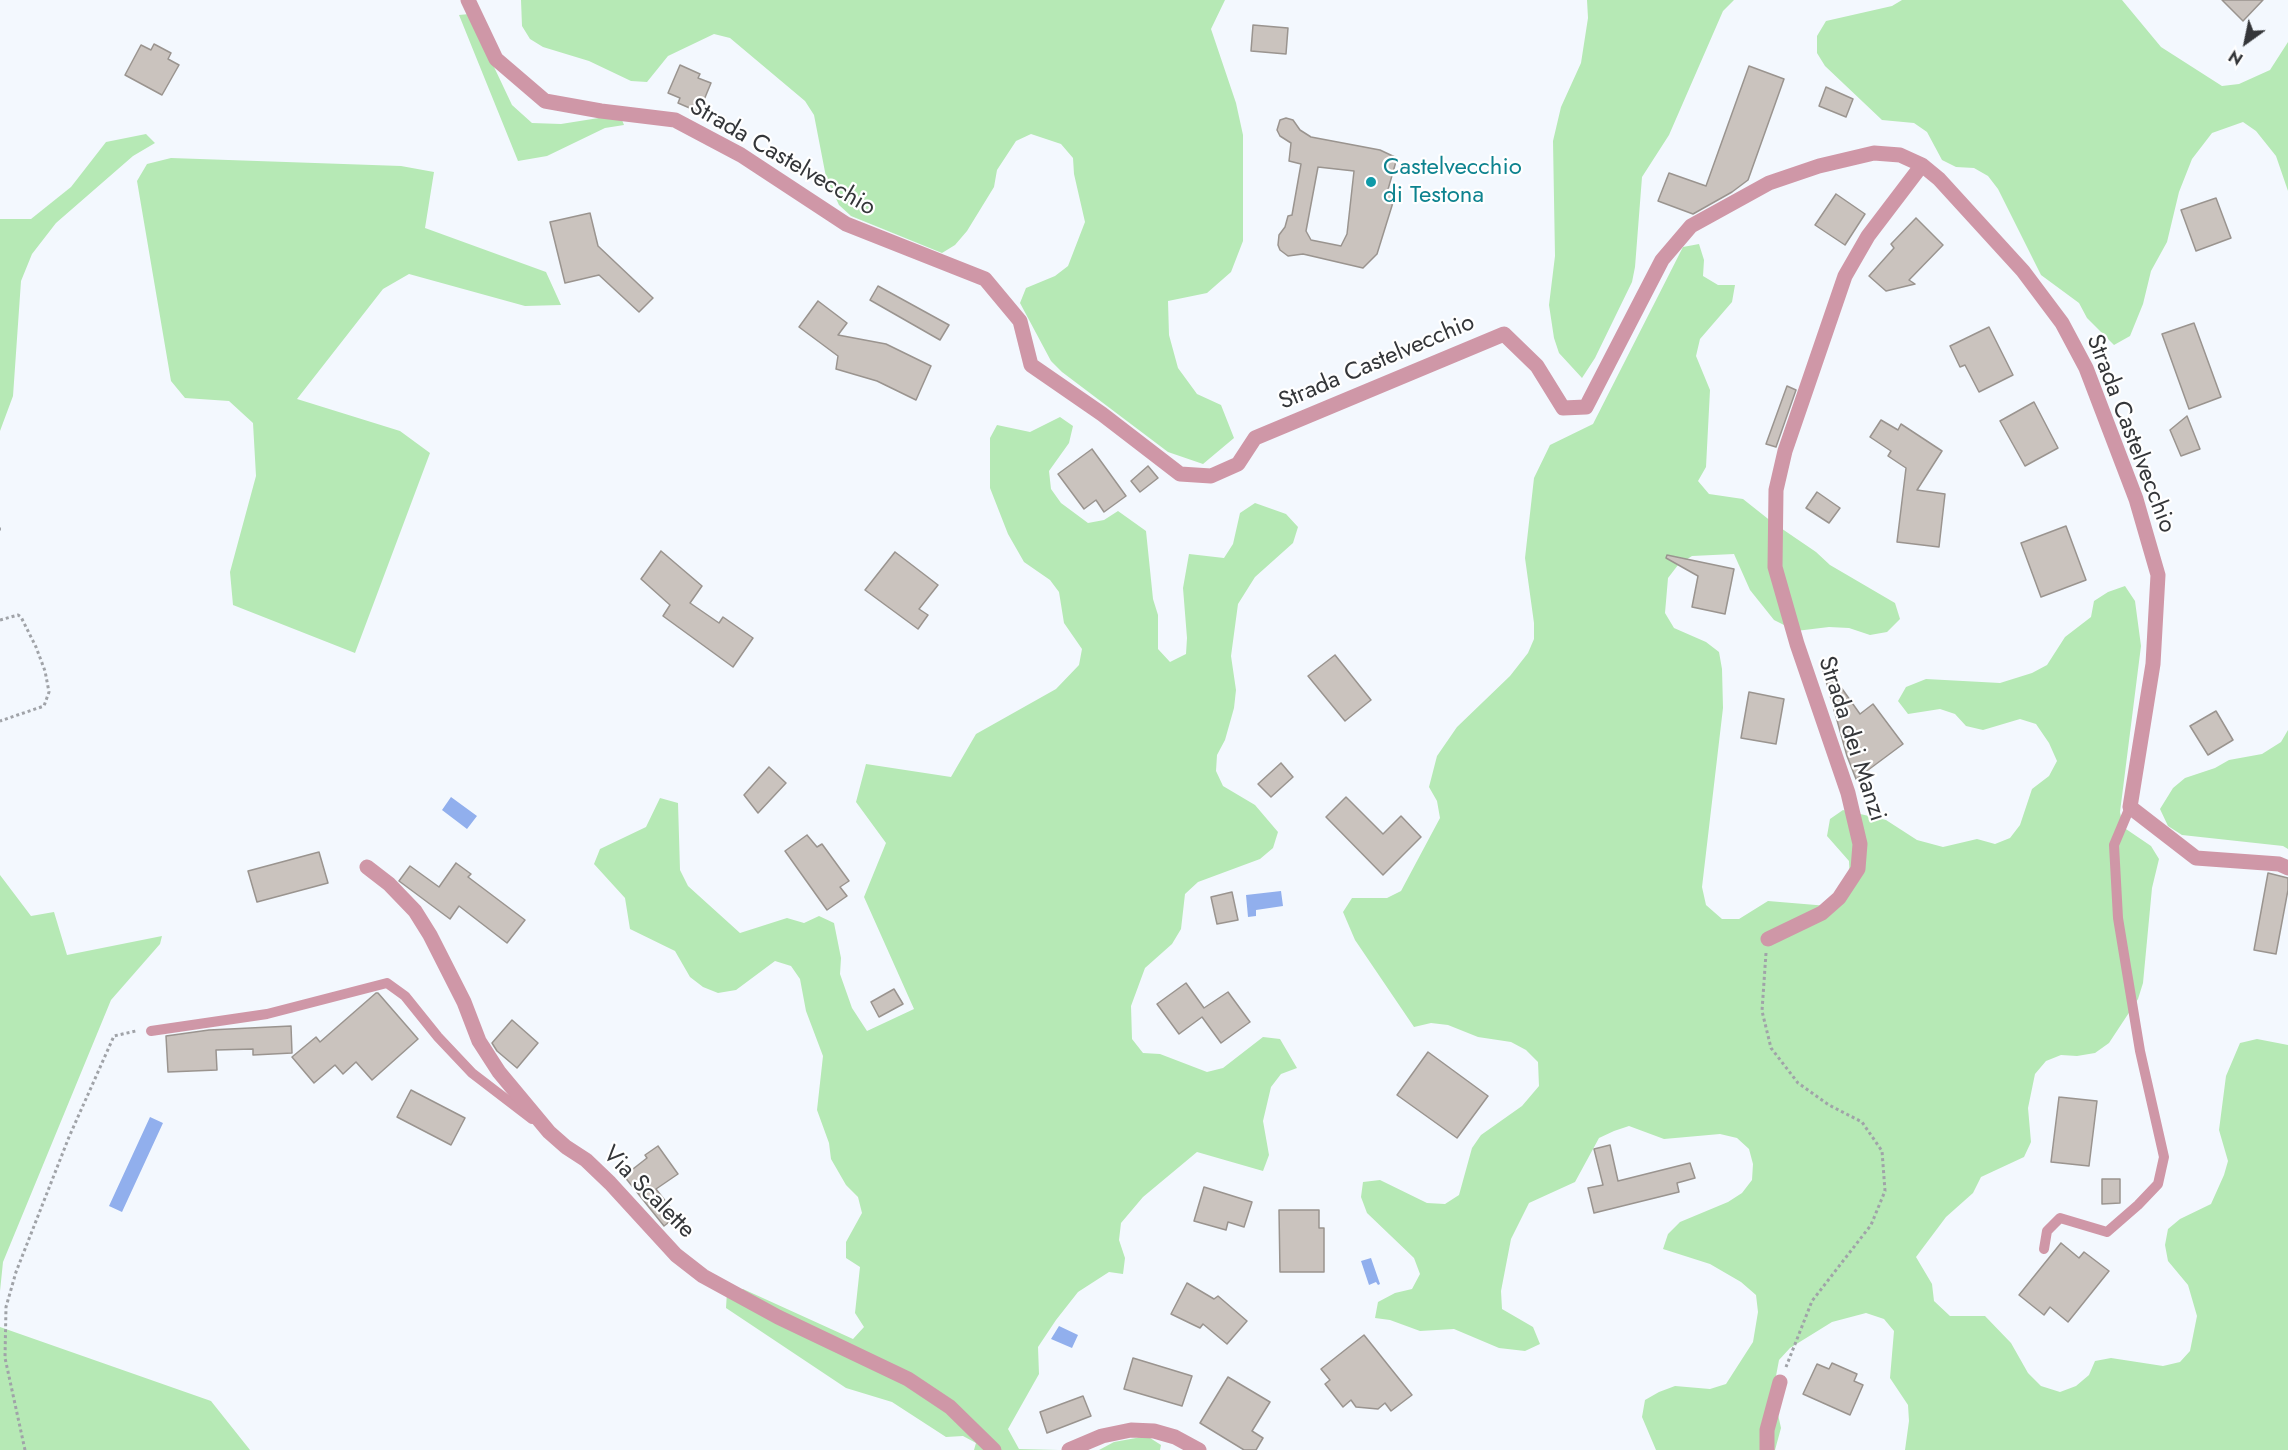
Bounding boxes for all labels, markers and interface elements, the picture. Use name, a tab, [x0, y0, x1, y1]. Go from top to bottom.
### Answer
north arrow	[2216, 12, 2276, 72]
text: N	[2224, 44, 2248, 71]
street label: Strada Castelvecchio	[684, 93, 880, 223]
place label: Castelvecchio di Testona	[1383, 154, 1522, 210]
marker: Castelvecchio di Testona	[1364, 175, 1378, 189]
street label: Strada Castelvecchio	[1275, 309, 1479, 417]
street label: Strada Castelvecchio	[2079, 331, 2181, 537]
street label: Strada dei Manzi	[1811, 653, 1891, 825]
street label: Via Scalette	[596, 1141, 700, 1245]

